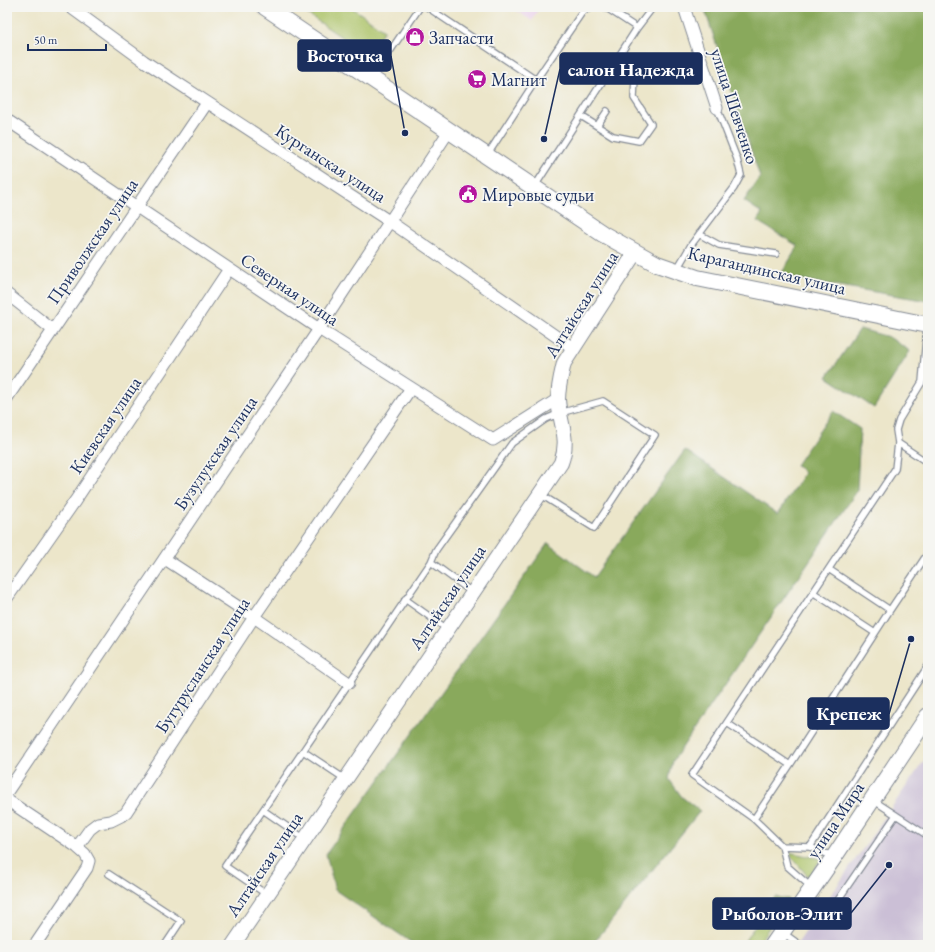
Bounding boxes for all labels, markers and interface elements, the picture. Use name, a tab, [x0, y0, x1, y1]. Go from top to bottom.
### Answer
scale bar	[28, 26, 106, 52]
shop icon: Запчасти	[404, 26, 426, 48]
place label: Запчасти	[429, 26, 494, 49]
text: 50 m	[34, 32, 58, 48]
callout: Восточка	[298, 40, 391, 71]
text: Восточка	[307, 43, 384, 68]
street label: улица Шевченко	[705, 45, 765, 167]
callout: салон Надежда	[560, 53, 702, 84]
text: салон Надежда	[568, 57, 695, 82]
supermarket icon: Магнит	[466, 68, 488, 90]
place label: Магнит	[491, 68, 547, 91]
street label: Курганская улица	[271, 119, 391, 208]
street label: Приволжская улица	[41, 173, 143, 308]
public building icon: Мировые судьи	[457, 183, 479, 205]
place label: Мировые судьи	[482, 183, 595, 206]
street label: Карагандинская улица	[686, 241, 849, 300]
street label: Алтайская улица	[539, 246, 623, 362]
street label: Северная улица	[236, 248, 344, 331]
street label: Киевская улица	[64, 371, 146, 478]
street label: Бузулукская улица	[168, 391, 262, 515]
street label: Алтайская улица	[403, 540, 491, 655]
street label: Бугурусланская улица	[149, 592, 255, 737]
callout: Крепеж	[808, 698, 889, 729]
text: Крепеж	[816, 701, 883, 726]
street label: улица Мира	[801, 777, 869, 863]
street label: Алтайская улица	[220, 807, 308, 922]
callout: Рыболов-Элит	[713, 898, 851, 929]
text: Рыболов-Элит	[721, 901, 843, 926]

